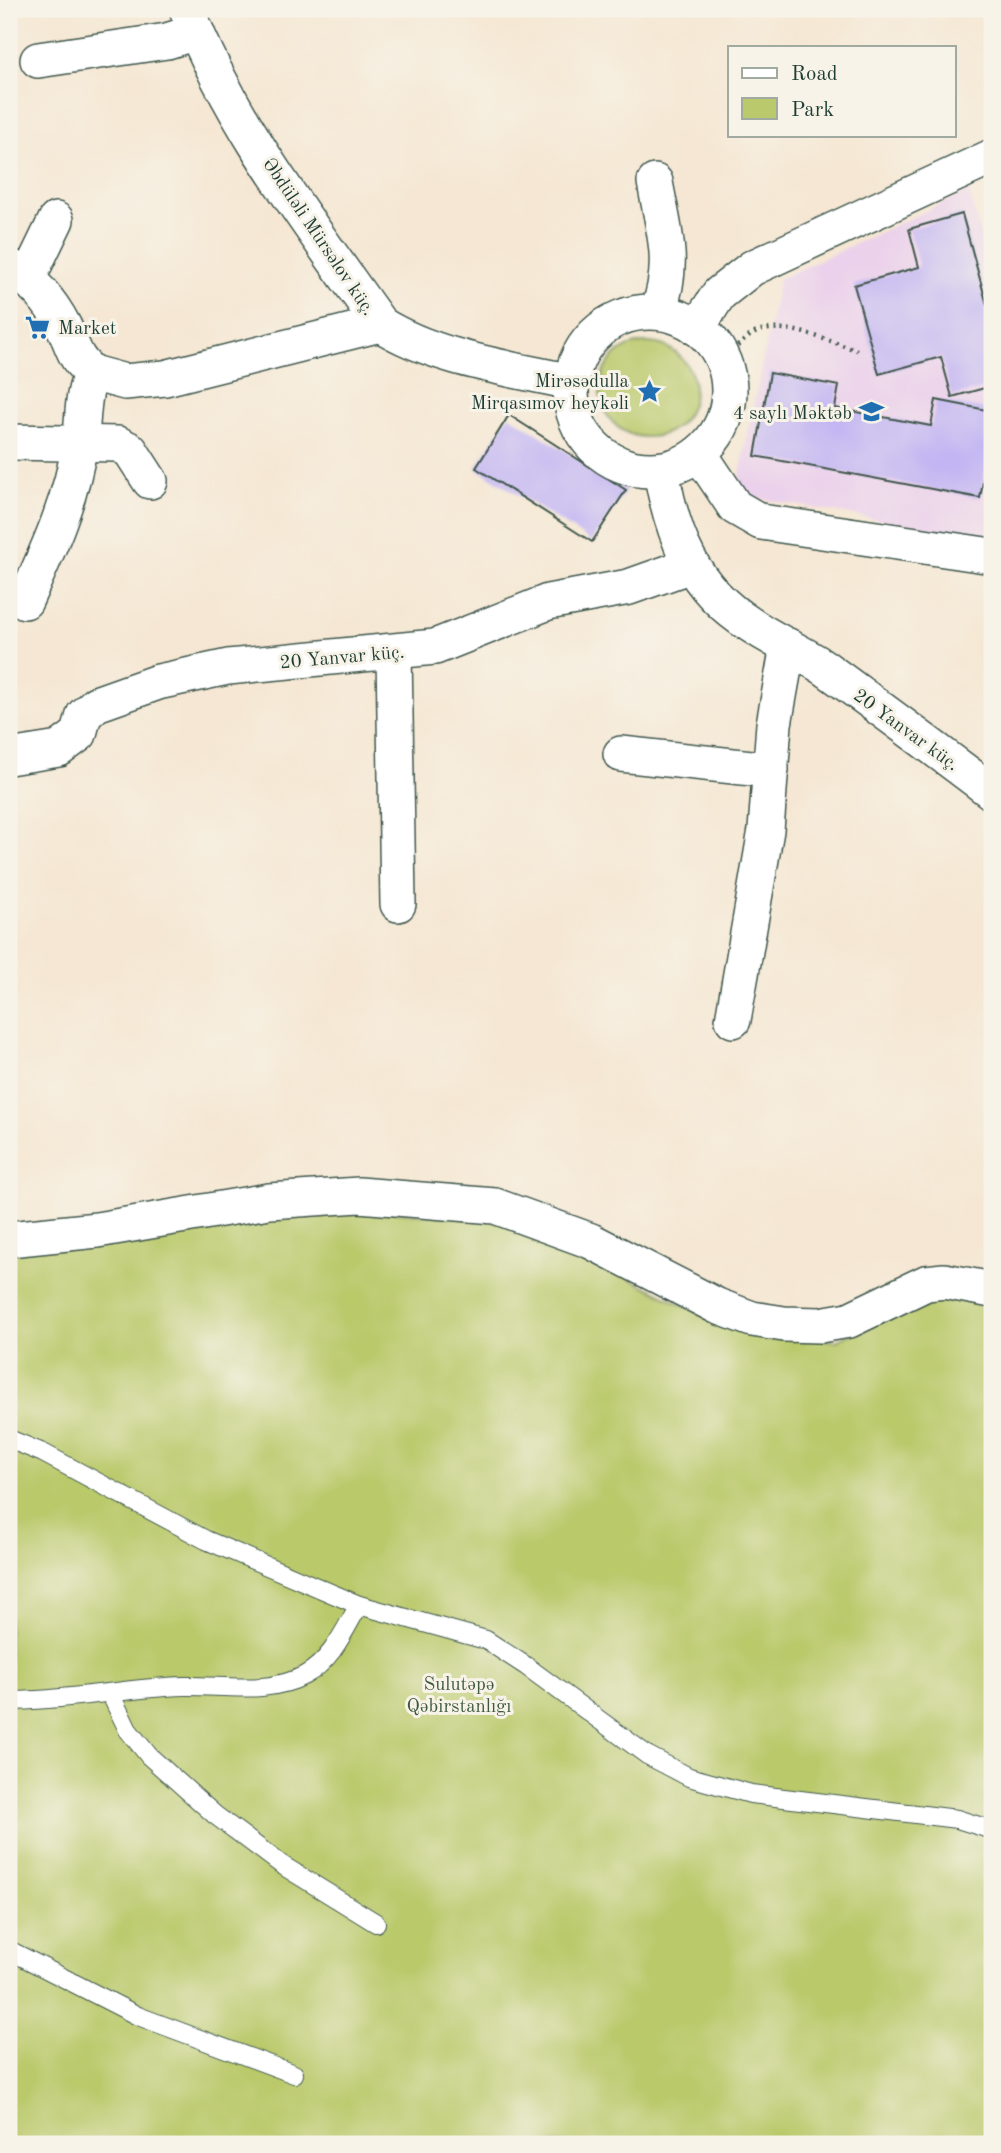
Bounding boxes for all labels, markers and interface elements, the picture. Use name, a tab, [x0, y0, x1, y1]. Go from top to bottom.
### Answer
legend	[728, 46, 956, 136]
text: Road	[791, 64, 838, 85]
text: Park	[791, 100, 834, 121]
street label: Əbdüləli Mürsəlov küç.	[258, 155, 378, 320]
supermarket icon: Market	[24, 313, 52, 341]
place label: Market	[58, 320, 116, 339]
place label: Mirəsədulla Mirqasımov heykəli	[471, 373, 630, 414]
place icon: Mirəsədulla Mirqasımov heykəli	[635, 377, 663, 405]
school or university icon: 4 saylı Məktəb	[858, 398, 886, 426]
place label: 4 saylı Məktəb	[733, 405, 852, 424]
street label: 20 Yanvar küç.	[279, 644, 405, 673]
street label: 20 Yanvar küç.	[849, 687, 962, 776]
park label: Sulutəpə Qəbirstanlığı	[407, 1676, 511, 1717]

